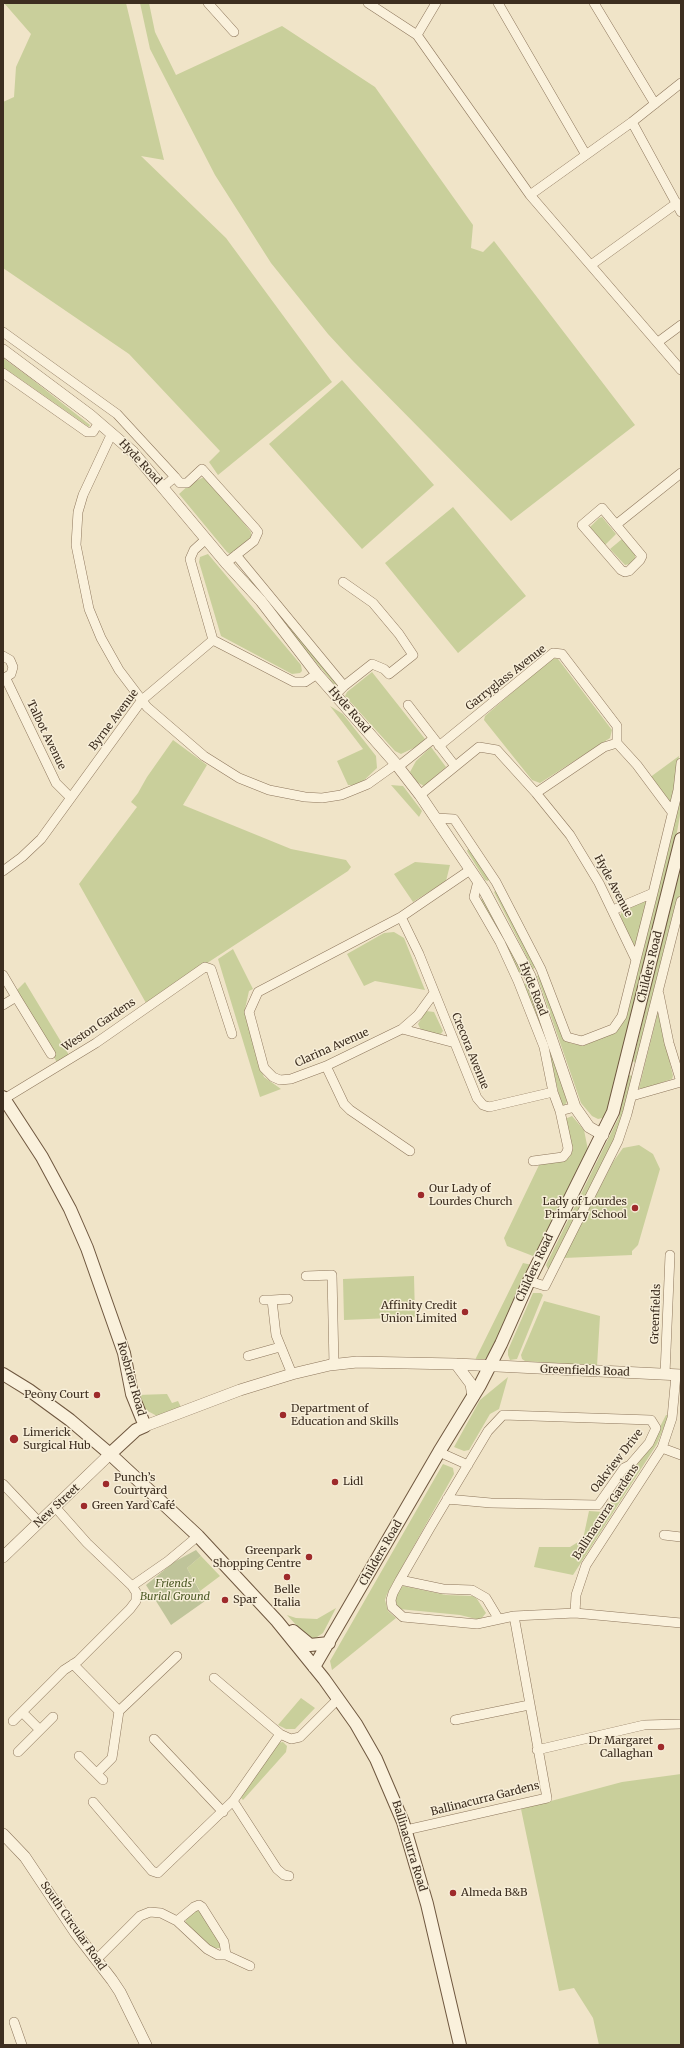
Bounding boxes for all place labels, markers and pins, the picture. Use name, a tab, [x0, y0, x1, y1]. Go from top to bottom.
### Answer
place label: Our Lady of Lourdes Church	[429, 1182, 513, 1208]
marker: Our Lady of Lourdes Church	[416, 1190, 426, 1200]
place label: Lady of Lourdes Primary School	[542, 1195, 627, 1221]
marker: Lady of Lourdes Primary School	[630, 1203, 640, 1213]
place label: Affinity Credit Union Limited	[381, 1299, 457, 1325]
marker: Affinity Credit Union Limited	[460, 1307, 470, 1317]
place label: Peony Court	[24, 1388, 89, 1402]
marker: Peony Court	[92, 1390, 102, 1400]
place label: Department of Education and Skills	[291, 1402, 399, 1428]
marker: Department of Education and Skills	[278, 1410, 288, 1420]
place label: Limerick Surgical Hub	[23, 1426, 91, 1452]
marker: Limerick Surgical Hub	[8, 1433, 20, 1445]
place label: Punch’s Courtyard	[114, 1471, 167, 1497]
place label: Lidl	[343, 1475, 363, 1489]
marker: Lidl	[330, 1477, 340, 1487]
marker: Punch’s Courtyard	[101, 1479, 111, 1489]
place label: Green Yard Café	[92, 1499, 175, 1513]
marker: Green Yard Café	[79, 1501, 89, 1511]
place label: Greenpark Shopping Centre	[213, 1544, 301, 1570]
marker: Greenpark Shopping Centre	[304, 1552, 314, 1562]
marker: Belle Italia	[282, 1572, 292, 1582]
place label: Belle Italia	[274, 1583, 300, 1609]
place label: Spar	[233, 1593, 257, 1607]
marker: Spar	[220, 1595, 230, 1605]
place label: Dr Margaret Callaghan	[588, 1734, 653, 1760]
marker: Dr Margaret Callaghan	[656, 1742, 666, 1752]
place label: Almeda B&B	[461, 1886, 527, 1900]
marker: Almeda B&B	[448, 1888, 458, 1898]

